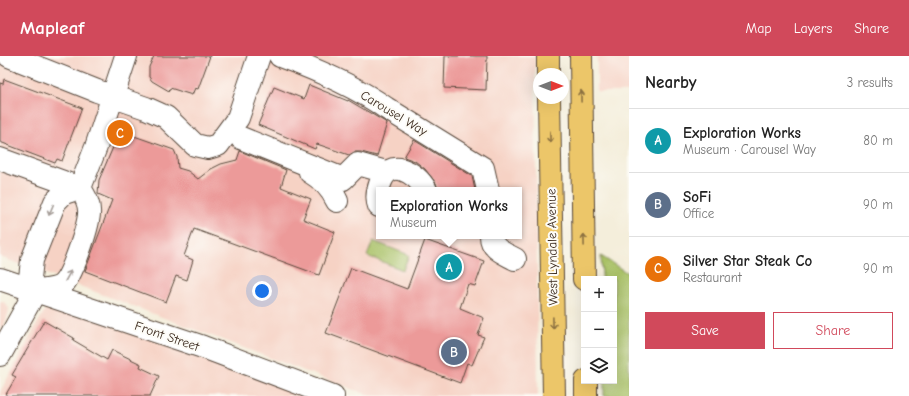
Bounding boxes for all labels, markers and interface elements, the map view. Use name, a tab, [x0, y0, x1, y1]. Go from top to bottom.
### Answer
text: Mapleaf	[20, 17, 84, 39]
text: Map	[745, 20, 772, 37]
text: Layers	[794, 20, 832, 37]
text: Share	[854, 20, 889, 37]
north arrow	[533, 68, 569, 104]
text: Nearby	[645, 73, 696, 92]
text: 3 results	[847, 75, 893, 90]
street label: Carousel Way	[358, 87, 430, 139]
one-way arrow	[577, 90, 585, 103]
pin: C	[107, 118, 133, 148]
text: Exploration Works	[683, 124, 801, 142]
one-way arrow	[546, 130, 554, 143]
text: A	[654, 133, 662, 148]
text: 80 m	[863, 133, 893, 148]
text: Museum · Carousel Way	[683, 142, 816, 157]
popup	[376, 187, 522, 239]
street label: West Lyndale Avenue	[543, 188, 561, 306]
text: SoFi	[683, 188, 711, 206]
text: Exploration Works	[390, 197, 508, 215]
text: B	[654, 197, 662, 212]
text: 90 m	[863, 197, 893, 212]
one-way arrow	[47, 204, 54, 216]
text: Office	[683, 206, 714, 221]
text: Museum	[390, 215, 437, 230]
one-way arrow	[580, 234, 588, 247]
pin: A	[436, 252, 462, 282]
text: Silver Star Steak Co	[683, 252, 812, 270]
text: C	[654, 261, 662, 276]
text: 90 m	[863, 261, 893, 276]
one-way arrow	[65, 270, 72, 282]
text: Restaurant	[683, 270, 742, 285]
map controls	[581, 276, 617, 384]
button: +	[581, 276, 617, 312]
your location	[252, 281, 272, 301]
button: −	[581, 312, 617, 348]
button: Save	[645, 312, 765, 349]
button: Share	[773, 312, 893, 349]
one-way arrow	[549, 316, 557, 329]
street label: Front Street	[133, 318, 202, 354]
pin: B	[441, 337, 467, 367]
button: layers	[581, 348, 617, 384]

